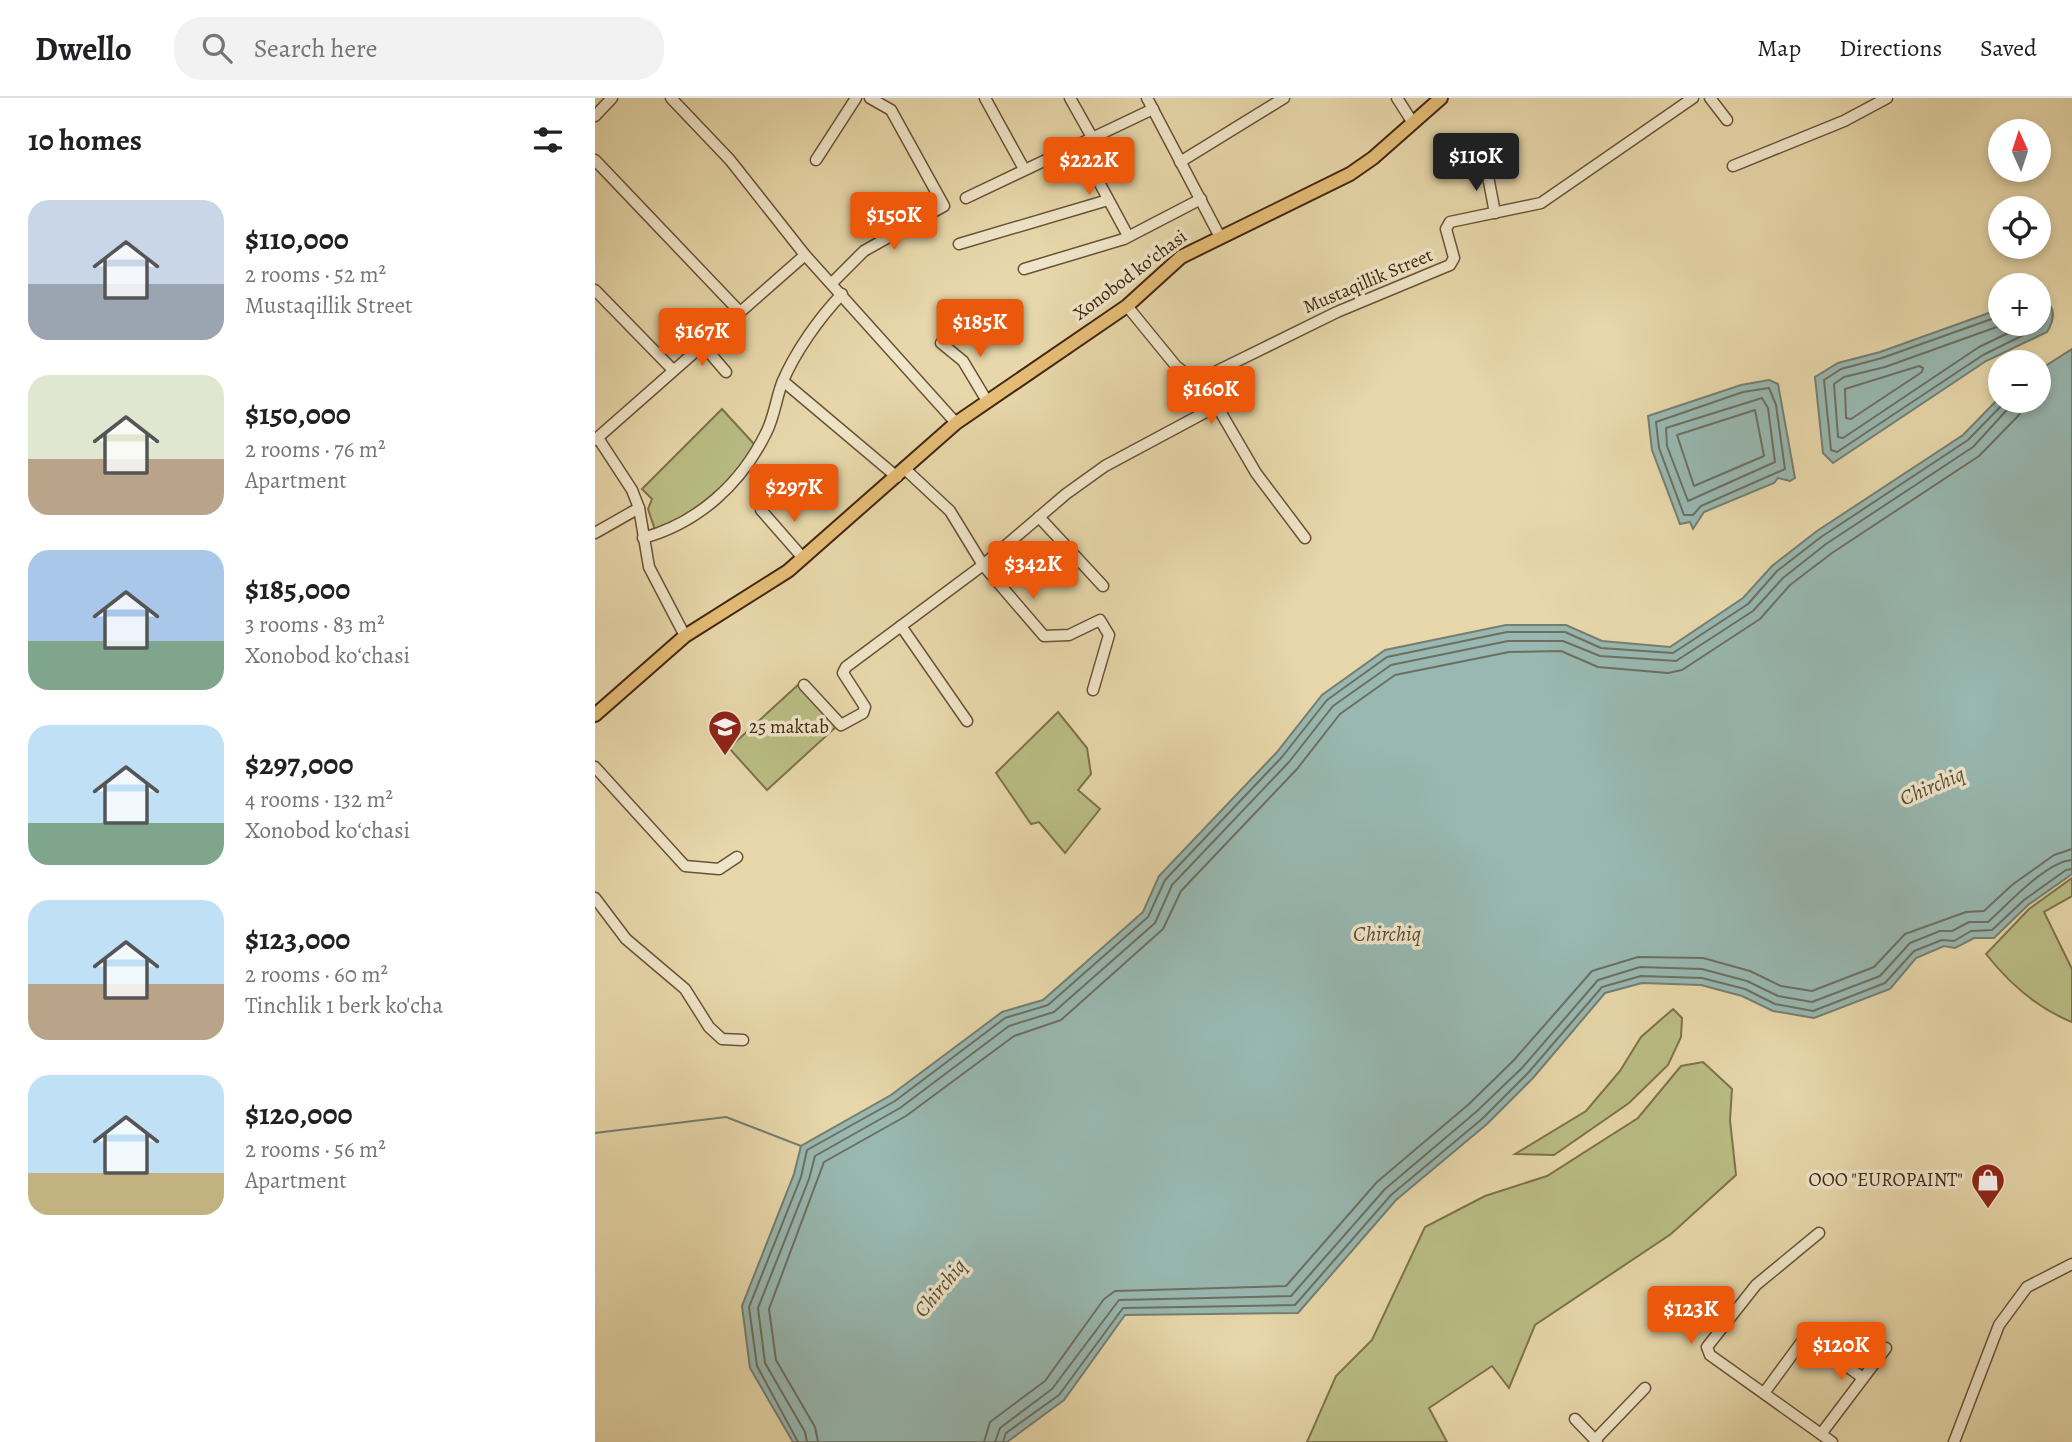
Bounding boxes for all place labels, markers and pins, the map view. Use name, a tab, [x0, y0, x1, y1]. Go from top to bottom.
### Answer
pin: $110K	[1427, 134, 1525, 193]
pin: $222K	[1040, 138, 1138, 197]
pin: $150K	[845, 192, 943, 252]
pin: $185K	[931, 300, 1029, 359]
pin: $167K	[653, 308, 751, 368]
pin: $160K	[1162, 366, 1260, 426]
pin: $297K	[745, 464, 843, 524]
pin: $342K	[984, 542, 1082, 601]
school or university icon: 25 maktab	[706, 708, 744, 757]
place label: 25 maktab	[749, 714, 829, 740]
shop icon: OOO "EUROPAINT"	[1969, 1161, 2007, 1210]
place label: OOO "EUROPAINT"	[1809, 1167, 1963, 1193]
pin: $123K	[1642, 1286, 1740, 1346]
pin: $120K	[1792, 1322, 1890, 1382]

